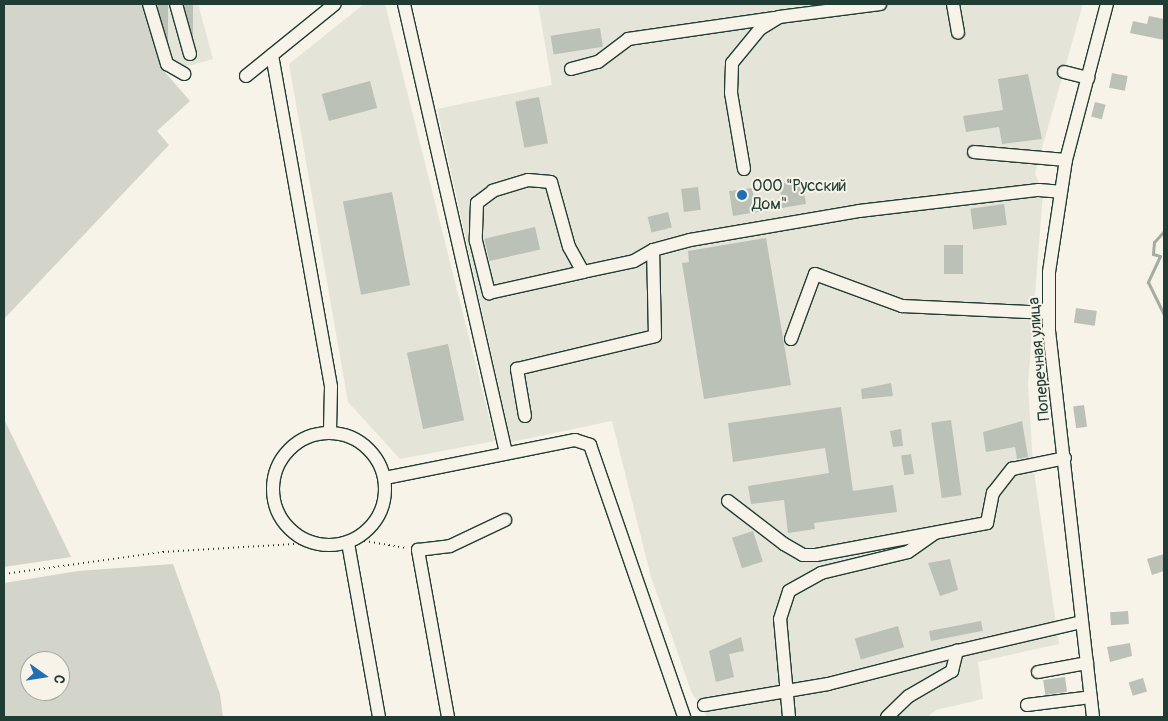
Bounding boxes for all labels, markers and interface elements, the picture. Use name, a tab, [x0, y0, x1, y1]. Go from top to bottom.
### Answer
place label: ООО "Русский Дом"	[752, 176, 847, 214]
marker: ООО "Русский Дом"	[736, 189, 748, 201]
street label: Поперечная улица	[1024, 296, 1054, 422]
north arrow	[20, 651, 70, 701]
text: С	[50, 673, 68, 685]

